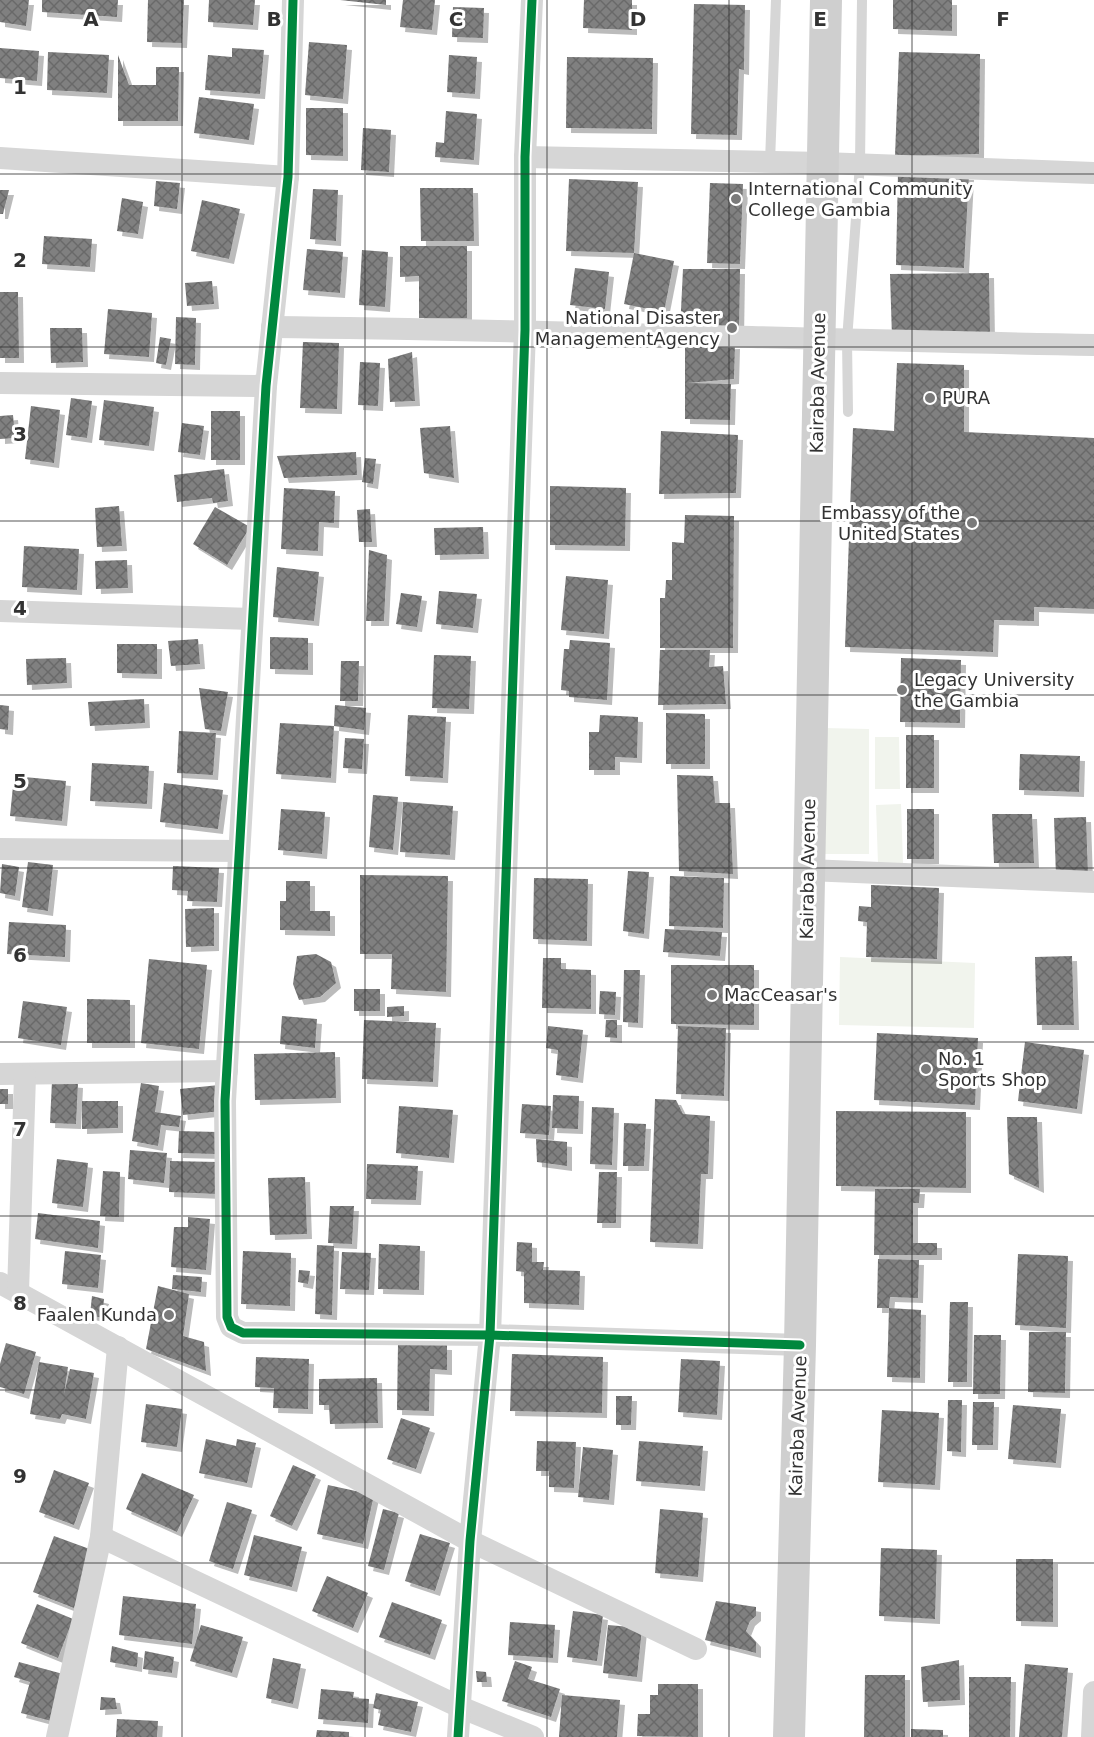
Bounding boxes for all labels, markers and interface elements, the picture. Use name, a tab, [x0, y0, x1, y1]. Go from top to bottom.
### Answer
text: A	[83, 7, 99, 31]
text: B	[266, 7, 282, 31]
text: C	[449, 7, 463, 31]
text: D	[630, 7, 646, 31]
text: E	[813, 7, 827, 31]
text: F	[996, 7, 1010, 31]
text: 1	[13, 75, 27, 99]
place label: International Community College Gambia	[748, 178, 973, 220]
marker: International Community College Gambia	[729, 192, 743, 206]
text: 2	[13, 248, 27, 272]
place label: National Disaster ManagementAgency	[535, 307, 721, 349]
street label: Kairaba Avenue	[806, 312, 829, 454]
marker: National Disaster ManagementAgency	[725, 321, 739, 335]
place label: PURA	[942, 387, 991, 408]
marker: PURA	[923, 391, 937, 405]
text: 3	[13, 422, 27, 446]
place label: Embassy of the United States	[821, 502, 960, 544]
marker: Embassy of the United States	[965, 516, 979, 530]
text: 4	[13, 596, 27, 620]
place label: Legacy University the Gambia	[914, 669, 1075, 711]
marker: Legacy University the Gambia	[895, 683, 909, 697]
text: 5	[13, 769, 27, 793]
street label: Kairaba Avenue	[796, 798, 819, 940]
text: 6	[13, 943, 27, 967]
place label: MacCeasar's	[724, 984, 837, 1005]
marker: MacCeasar's	[705, 988, 719, 1002]
place label: No. 1 Sports Shop	[938, 1048, 1047, 1090]
marker: No. 1 Sports Shop	[919, 1062, 933, 1076]
text: 7	[13, 1117, 27, 1141]
text: 8	[13, 1291, 27, 1315]
place label: Faalen Kunda	[37, 1304, 157, 1325]
marker: Faalen Kunda	[162, 1308, 176, 1322]
street label: Kairaba Avenue	[785, 1355, 810, 1497]
text: 9	[13, 1464, 27, 1488]

